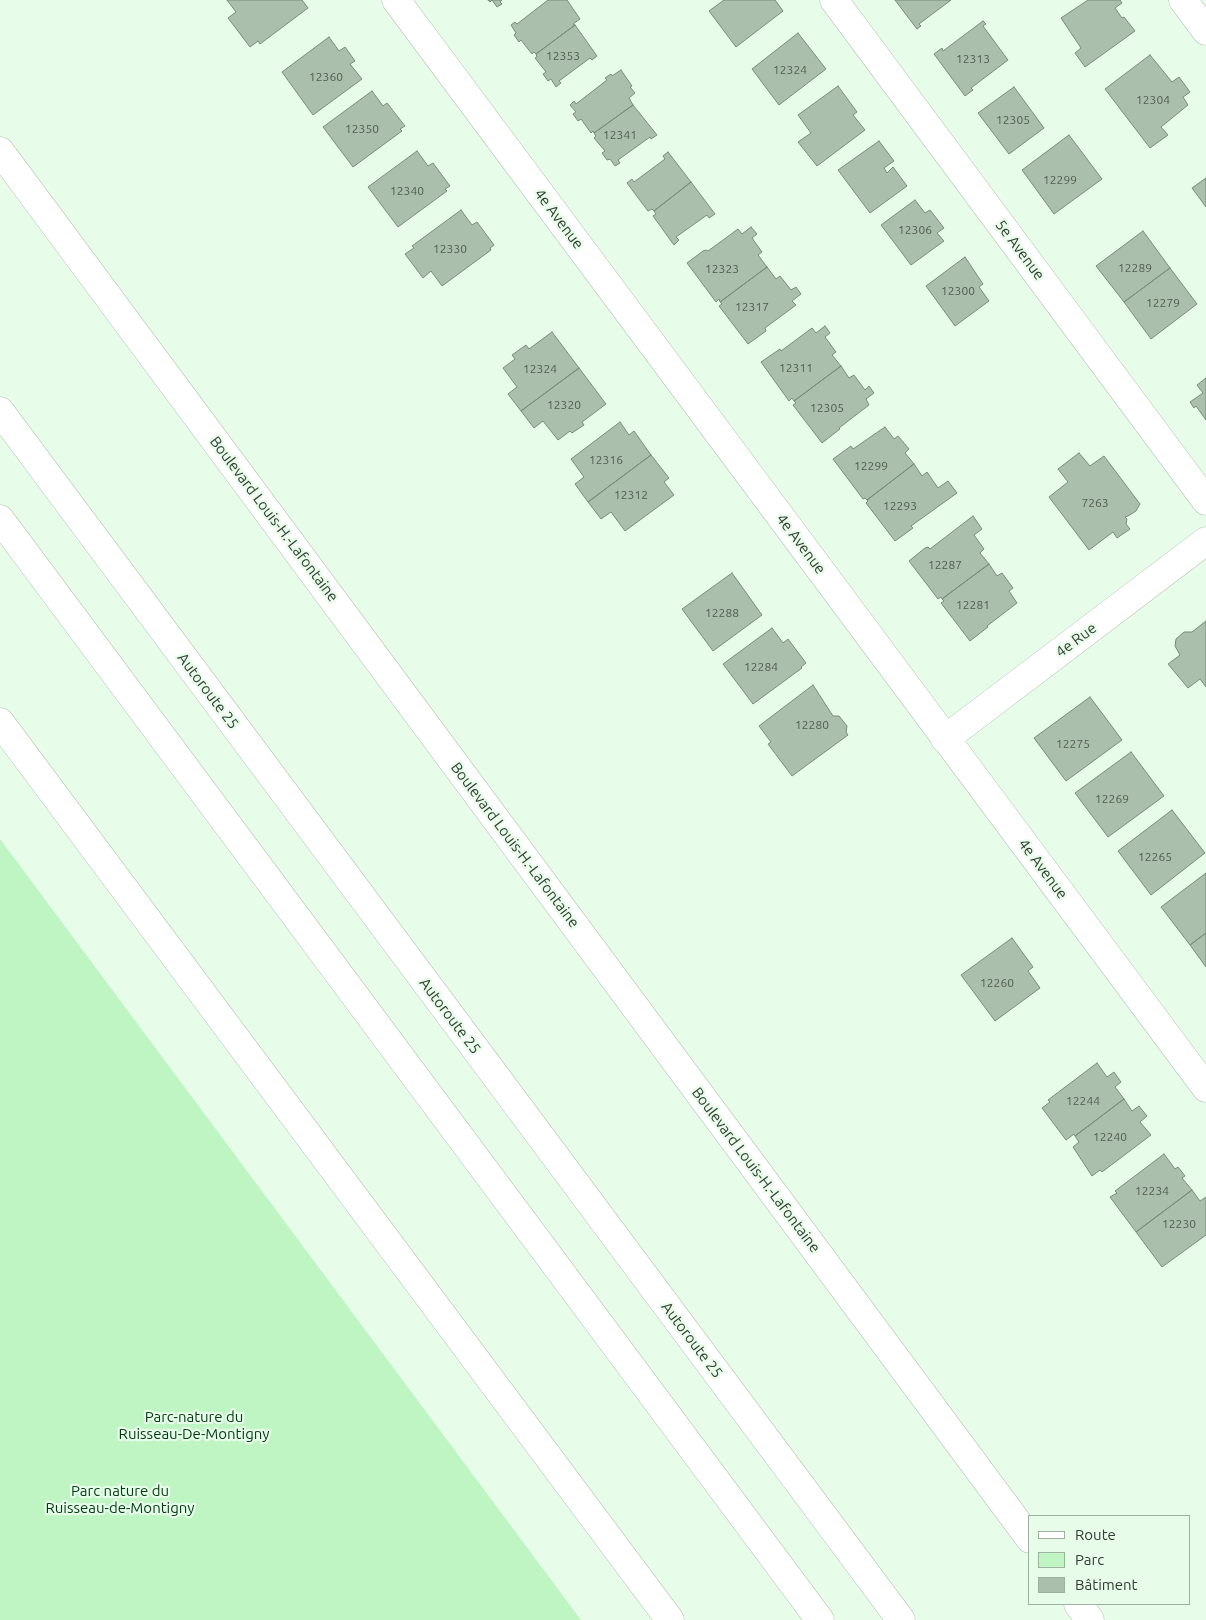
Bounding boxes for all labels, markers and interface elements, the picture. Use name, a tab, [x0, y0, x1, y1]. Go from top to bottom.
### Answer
house number: 12353	[546, 49, 580, 63]
house number: 12313	[956, 52, 990, 66]
house number: 12324	[773, 63, 807, 77]
house number: 12360	[309, 70, 343, 84]
house number: 12304	[1136, 93, 1170, 107]
house number: 12305	[996, 113, 1030, 127]
house number: 12350	[345, 122, 379, 136]
house number: 12341	[603, 128, 637, 142]
house number: 12299	[1043, 173, 1077, 187]
house number: 12340	[390, 184, 424, 198]
street label: 4e Avenue	[531, 185, 587, 253]
street label: 5e Avenue	[992, 216, 1048, 284]
house number: 12306	[898, 223, 932, 237]
house number: 12330	[433, 242, 467, 256]
house number: 12289	[1118, 261, 1152, 275]
house number: 12323	[705, 262, 739, 276]
house number: 12300	[941, 284, 975, 298]
house number: 12279	[1146, 296, 1180, 310]
house number: 12317	[735, 300, 769, 314]
house number: 12311	[779, 361, 813, 375]
house number: 12324	[523, 362, 557, 376]
house number: 12320	[547, 398, 581, 412]
house number: 12305	[810, 401, 844, 415]
street label: Boulevard Louis-H.-Lafontaine	[206, 433, 342, 605]
house number: 12316	[589, 453, 623, 467]
house number: 12299	[854, 459, 888, 473]
house number: 12312	[614, 488, 648, 502]
house number: 7263	[1081, 496, 1109, 510]
house number: 12293	[883, 499, 917, 513]
street label: 4e Avenue	[773, 510, 829, 578]
house number: 12287	[928, 558, 962, 572]
house number: 12281	[956, 598, 990, 612]
house number: 12288	[705, 606, 739, 620]
street label: 4e Rue	[1052, 619, 1100, 661]
street label: Autoroute 25	[174, 649, 242, 733]
house number: 12284	[744, 660, 778, 674]
house number: 12280	[795, 718, 829, 732]
house number: 12275	[1056, 737, 1090, 751]
street label: Boulevard Louis-H.-Lafontaine	[447, 759, 583, 931]
house number: 12269	[1095, 792, 1129, 806]
street label: 4e Avenue	[1015, 835, 1071, 903]
house number: 12265	[1138, 850, 1172, 864]
street label: Autoroute 25	[416, 974, 484, 1058]
house number: 12260	[980, 976, 1014, 990]
street label: Boulevard Louis-H.-Lafontaine	[688, 1084, 824, 1256]
house number: 12244	[1066, 1094, 1100, 1108]
house number: 12240	[1093, 1130, 1127, 1144]
house number: 12234	[1135, 1184, 1169, 1198]
house number: 12230	[1162, 1217, 1196, 1231]
street label: Autoroute 25	[658, 1298, 726, 1382]
park label: Parc-nature du Ruisseau-De-Montigny	[119, 1408, 269, 1443]
park label: Parc nature du Ruisseau-de-Montigny	[45, 1482, 195, 1517]
legend	[1028, 1515, 1191, 1605]
text: Route	[1075, 1526, 1116, 1543]
text: Parc	[1075, 1551, 1104, 1568]
text: Bâtiment	[1075, 1576, 1137, 1593]

